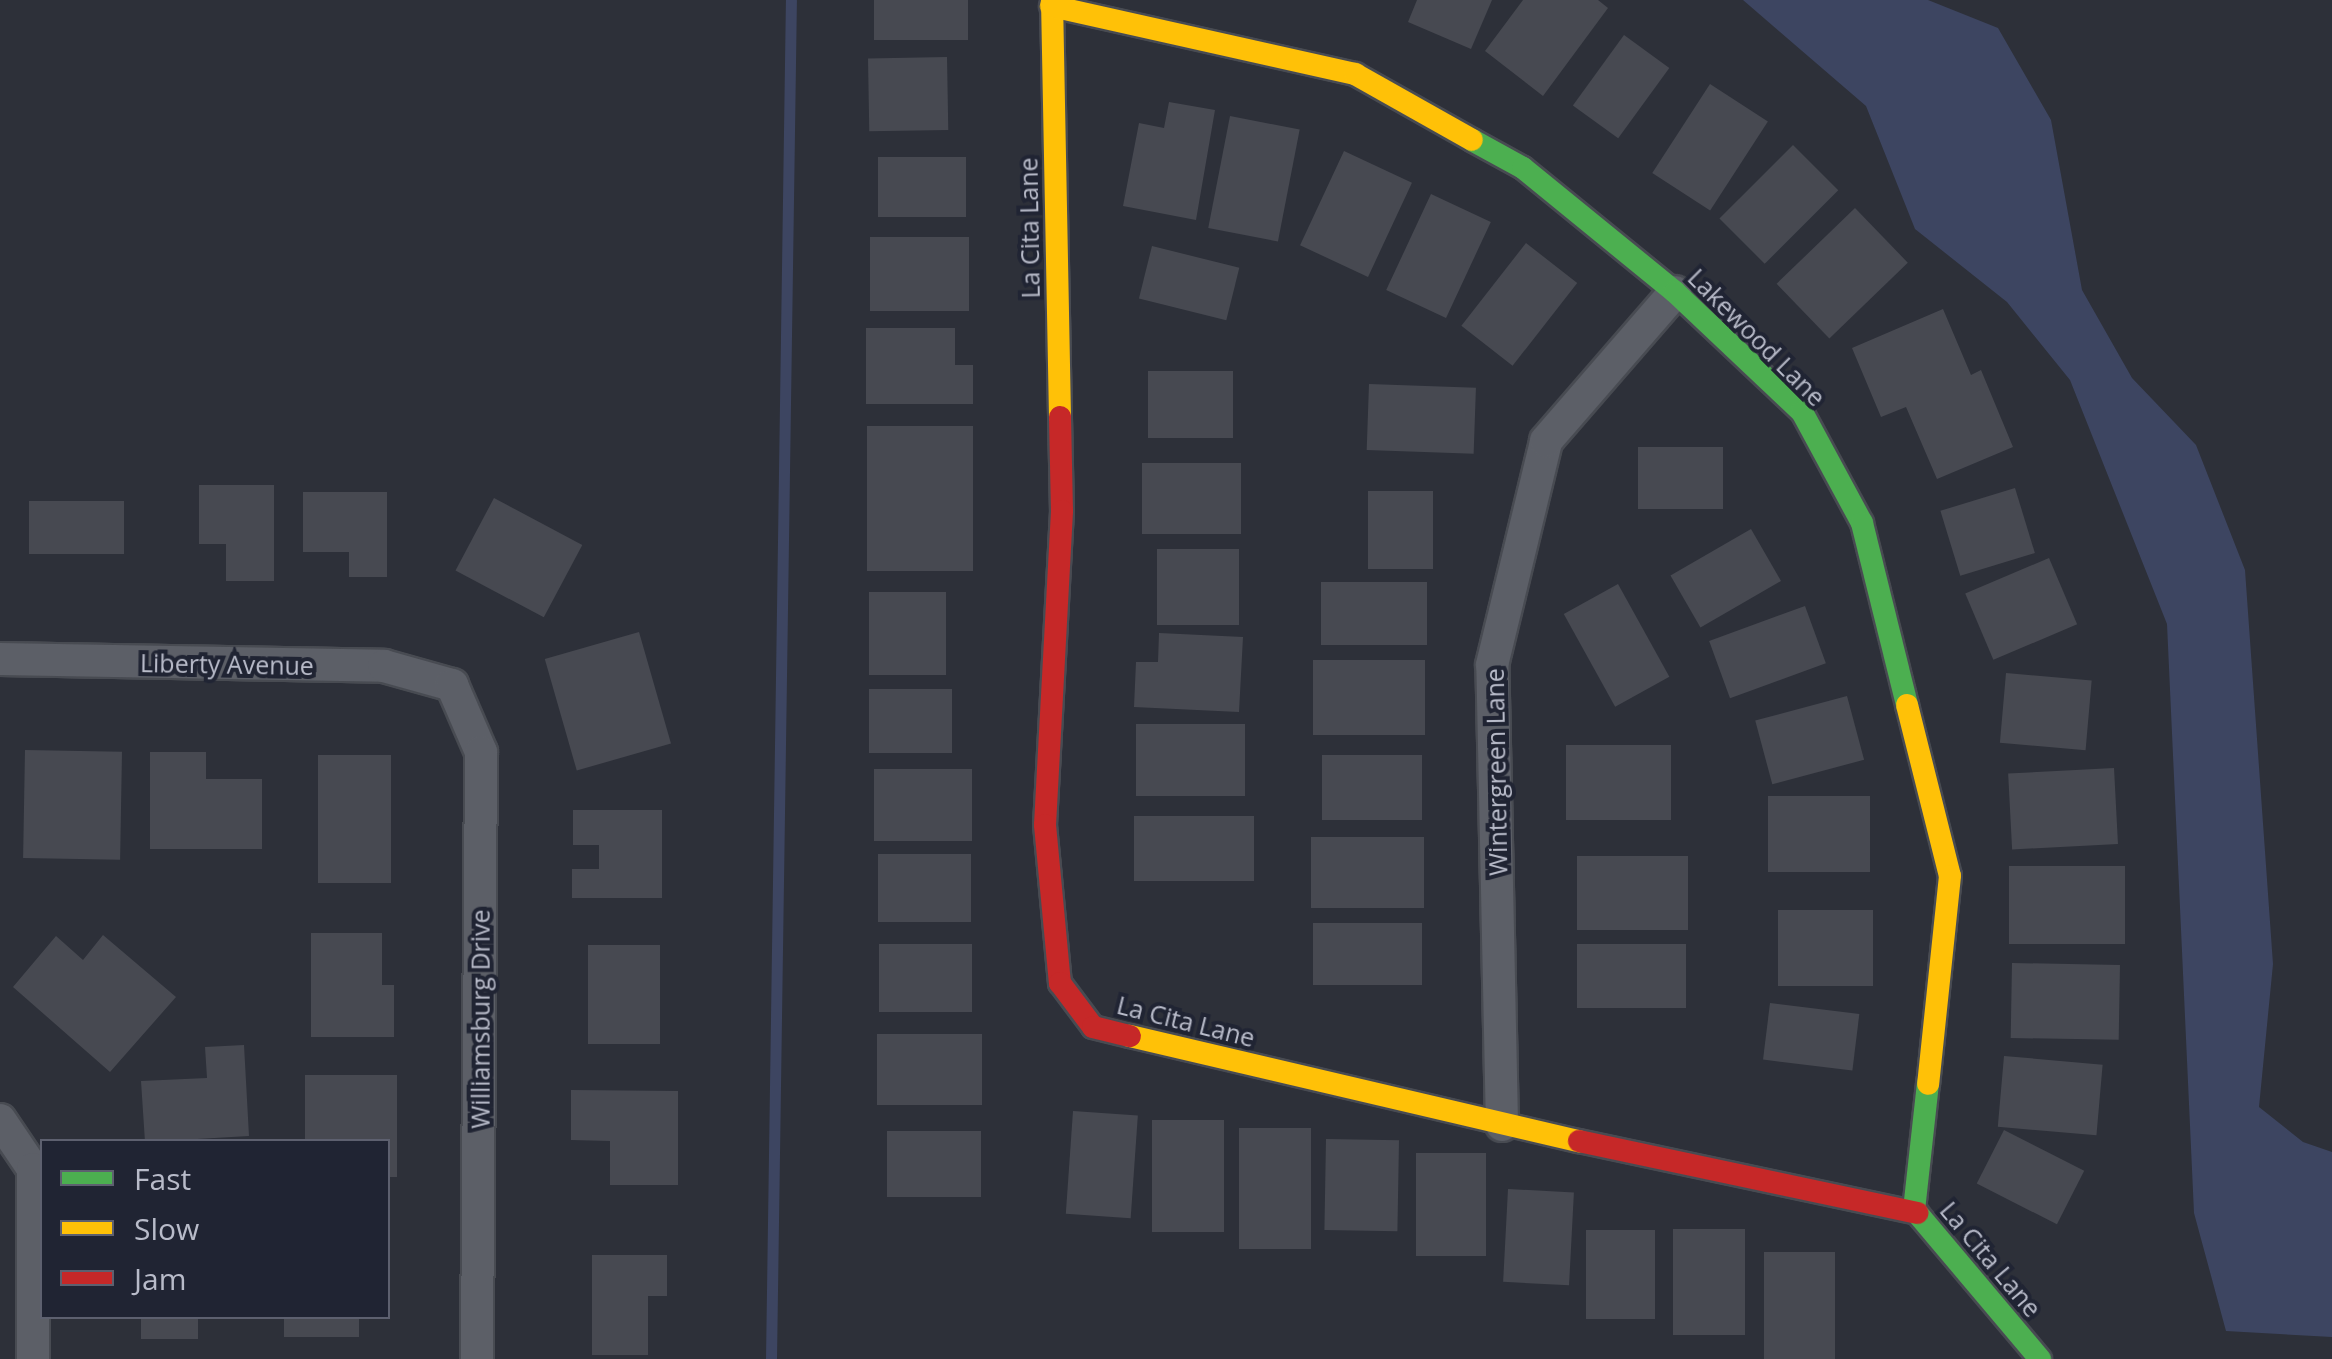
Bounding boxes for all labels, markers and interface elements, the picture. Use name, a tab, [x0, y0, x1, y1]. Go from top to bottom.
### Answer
street label: La Cita Lane	[1013, 157, 1045, 299]
street label: Lakewood Lane	[1682, 262, 1832, 412]
street label: Liberty Avenue	[140, 647, 314, 681]
street label: Wintergreen Lane	[1479, 668, 1513, 876]
street label: Williamsburg Drive	[465, 909, 495, 1129]
street label: La Cita Lane	[1114, 989, 1258, 1053]
legend	[40, 1139, 390, 1319]
text: Fast	[134, 1158, 191, 1199]
street label: La Cita Lane	[1934, 1195, 2048, 1323]
text: Slow	[134, 1208, 199, 1249]
text: Jam	[134, 1258, 187, 1299]

